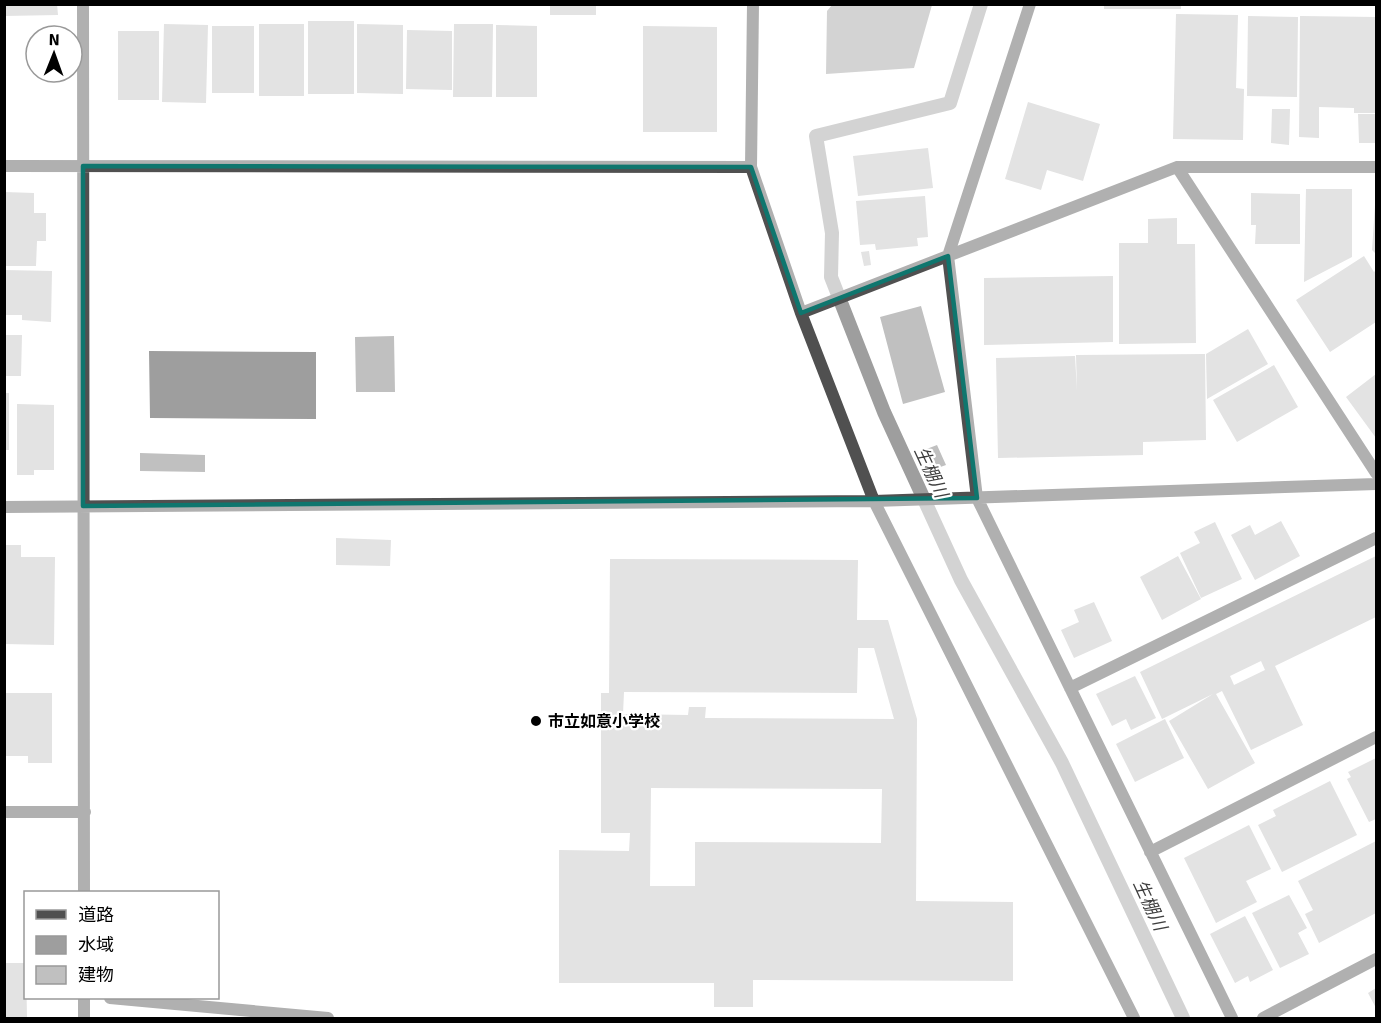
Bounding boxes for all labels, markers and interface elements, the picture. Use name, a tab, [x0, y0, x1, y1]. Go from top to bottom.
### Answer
north arrow	[24, 24, 84, 84]
text: N	[49, 30, 60, 50]
water label: 生棚川	[910, 443, 953, 503]
place label: 市立如意小学校	[548, 712, 660, 732]
marker: 市立如意小学校	[529, 714, 543, 728]
water label: 生棚川	[1129, 876, 1172, 936]
legend	[24, 891, 219, 999]
text: 道路	[78, 904, 114, 926]
text: 水域	[78, 934, 114, 956]
text: 建物	[78, 964, 114, 986]

